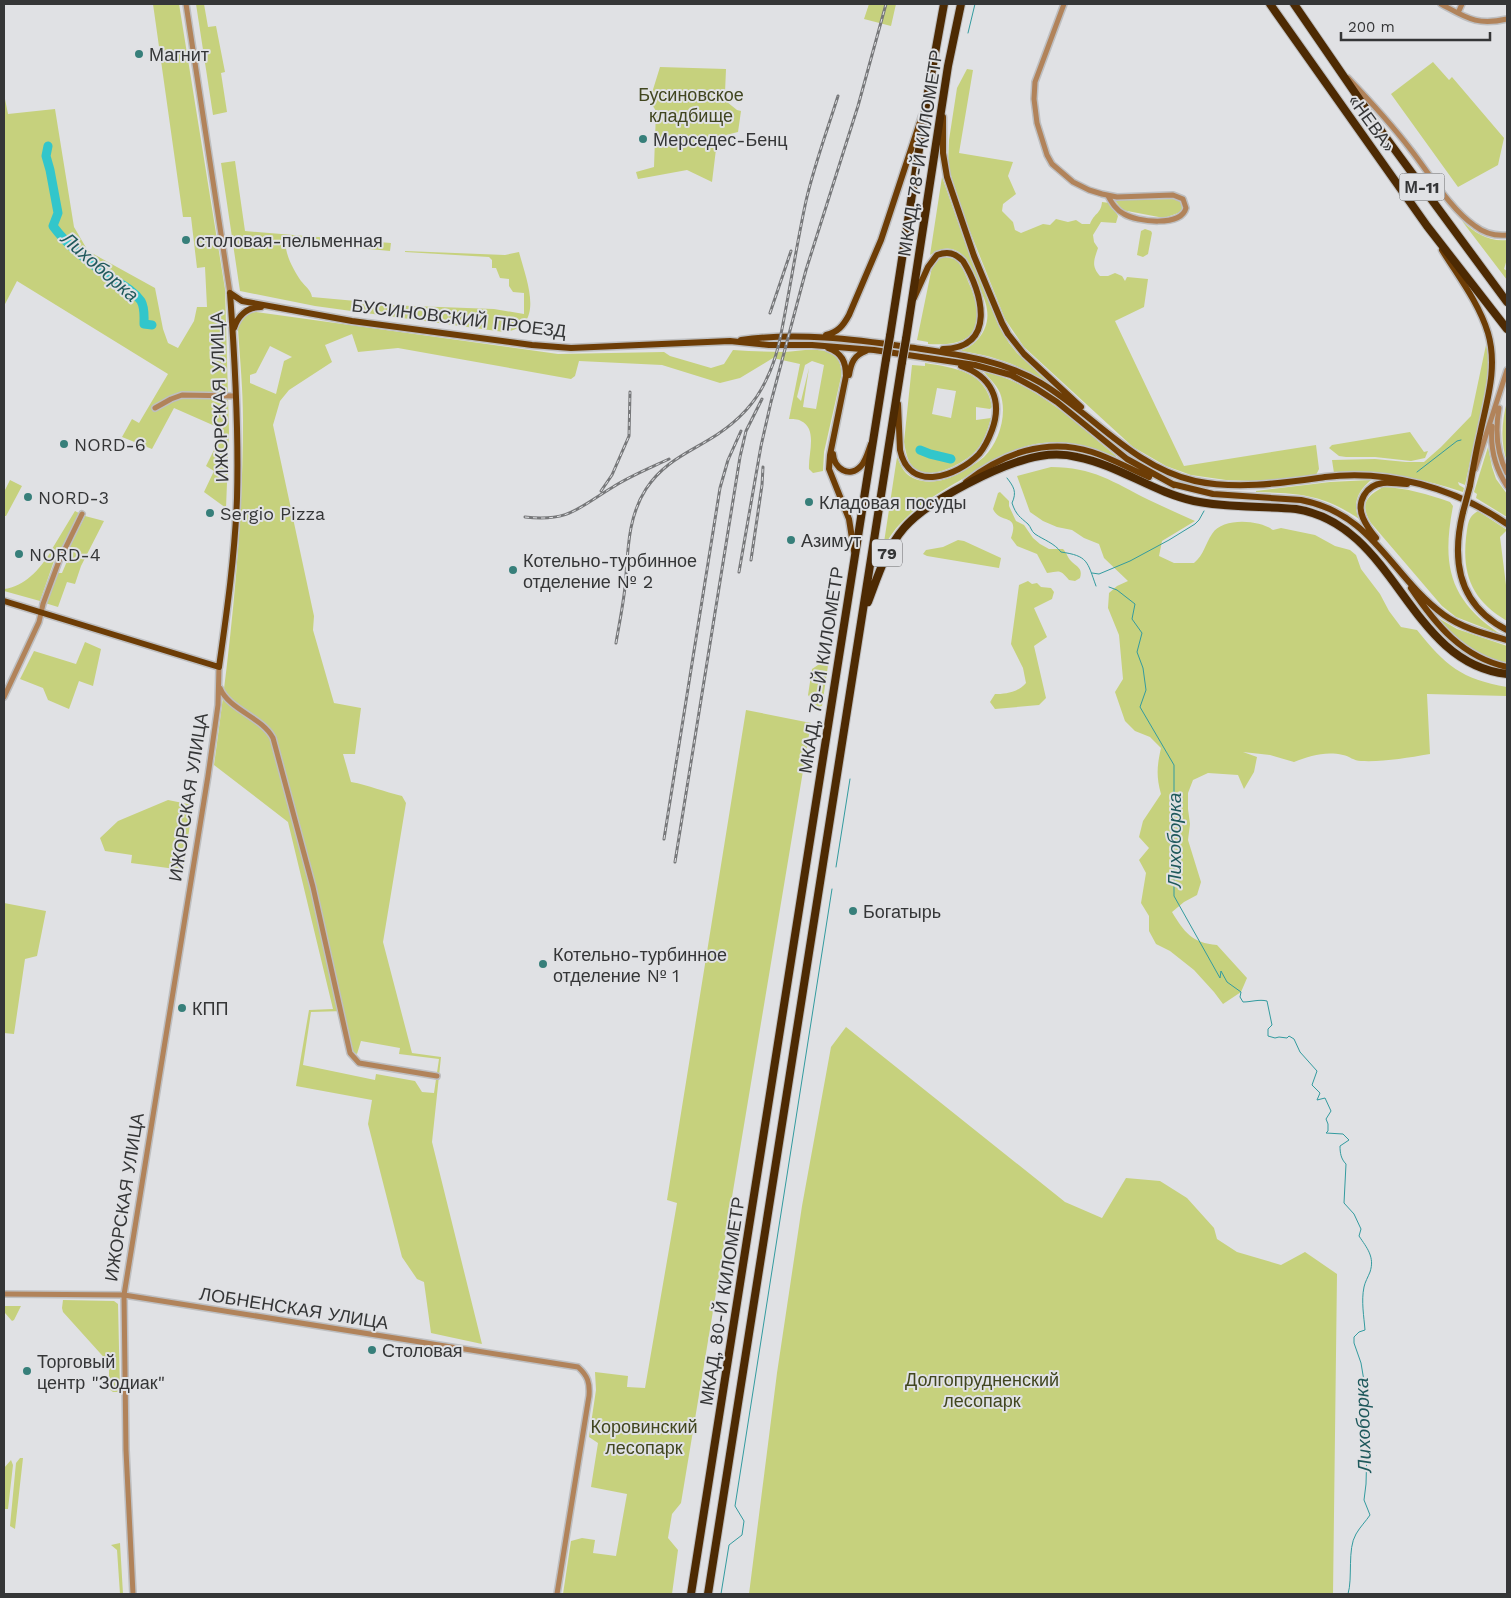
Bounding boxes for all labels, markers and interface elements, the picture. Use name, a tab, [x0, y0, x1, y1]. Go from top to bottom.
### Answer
scale bar	[1341, 10, 1490, 42]
text: 200 m	[1348, 18, 1395, 36]
place label: Магнит	[149, 44, 209, 65]
marker: Магнит	[133, 48, 145, 60]
street label: МКАД, 78-Й КИЛОМЕТР	[893, 48, 947, 258]
park label: Бусиновское кладбище	[638, 84, 744, 126]
street label: «НЕВА»	[1344, 90, 1400, 156]
place label: Мерседес-Бенц	[653, 129, 788, 150]
marker: Мерседес-Бенц	[637, 133, 649, 145]
road number: М-11	[1400, 173, 1444, 200]
water label: Лихоборка	[55, 226, 143, 307]
place label: столовая-пельменная	[196, 230, 383, 251]
marker: столовая-пельменная	[180, 234, 192, 246]
street label: БУСИНОВСКИЙ ПРОЕЗД	[351, 294, 567, 342]
street label: ИЖОРСКАЯ УЛИЦА	[206, 311, 232, 483]
place label: NORD-6	[74, 434, 146, 455]
marker: NORD-6	[58, 438, 70, 450]
place label: NORD-3	[38, 487, 109, 508]
marker: NORD-3	[22, 491, 34, 503]
place label: Кладовая посуды	[819, 492, 966, 513]
marker: Кладовая посуды	[803, 496, 815, 508]
place label: Sergio Pizza	[220, 503, 325, 524]
marker: Sergio Pizza	[204, 507, 216, 519]
place label: Азимут	[801, 530, 861, 551]
marker: Азимут	[785, 534, 797, 546]
road number: 79	[872, 540, 902, 566]
place label: NORD-4	[29, 544, 101, 565]
marker: NORD-4	[13, 548, 25, 560]
place label: Котельно-турбинное отделение № 2	[523, 550, 697, 592]
marker: Котельно-турбинное отделение № 2	[507, 564, 519, 576]
street label: МКАД, 79-Й КИЛОМЕТР	[794, 565, 848, 775]
street label: ИЖОРСКАЯ УЛИЦА	[164, 711, 212, 883]
water label: Лихоборка	[1163, 793, 1186, 889]
place label: Богатырь	[863, 901, 941, 922]
marker: Богатырь	[847, 905, 859, 917]
place label: Котельно-турбинное отделение № 1	[553, 944, 727, 986]
marker: Котельно-турбинное отделение № 1	[537, 958, 549, 970]
place label: КПП	[192, 998, 228, 1019]
marker: КПП	[176, 1002, 188, 1014]
street label: ИЖОРСКАЯ УЛИЦА	[100, 1111, 148, 1283]
street label: МКАД, 80-Й КИЛОМЕТР	[695, 1195, 749, 1407]
street label: ЛОБНЕНСКАЯ УЛИЦА	[198, 1283, 390, 1333]
place label: Столовая	[382, 1340, 463, 1361]
marker: Столовая	[366, 1344, 378, 1356]
place label: Торговый центр "Зодиак"	[37, 1351, 165, 1393]
marker: Торговый центр "Зодиак"	[21, 1365, 33, 1377]
park label: Долгопрудненский лесопарк	[905, 1369, 1059, 1411]
water label: Лихоборка	[1350, 1377, 1376, 1475]
park label: Коровинский лесопарк	[590, 1416, 698, 1458]

